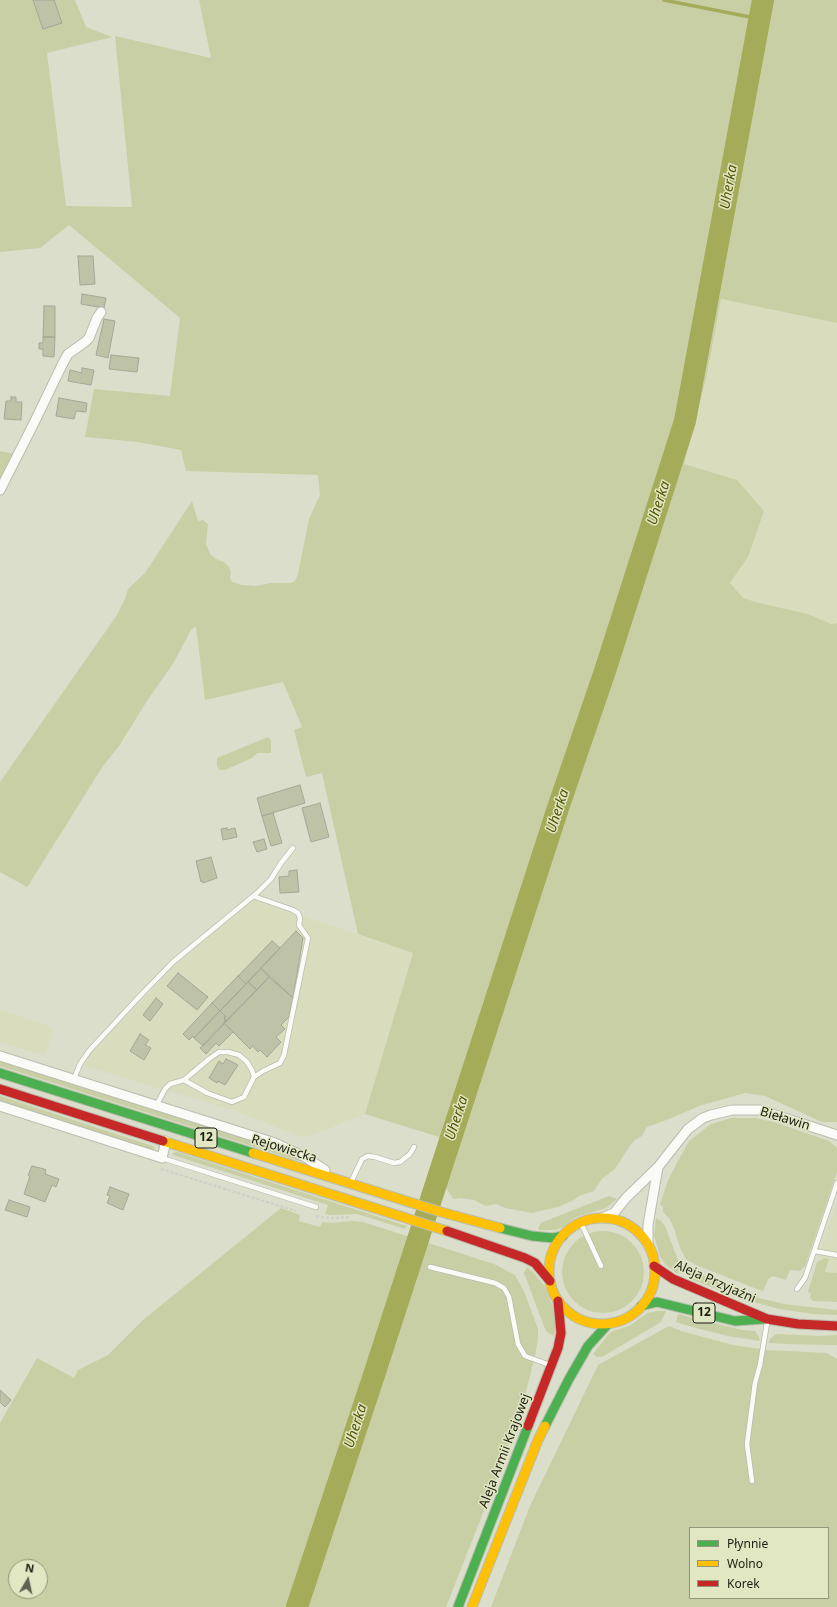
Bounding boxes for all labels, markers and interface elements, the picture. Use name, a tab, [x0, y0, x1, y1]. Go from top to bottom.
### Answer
water label: Uherka	[717, 163, 741, 211]
water label: Uherka	[644, 479, 674, 527]
water label: Uherka	[543, 787, 573, 835]
water label: Uherka	[442, 1094, 472, 1142]
street label: Bieławin	[758, 1104, 812, 1134]
road number: 12	[195, 1128, 217, 1148]
street label: Rejowiecka	[249, 1132, 319, 1166]
street label: Aleja Przyjaźni	[672, 1257, 758, 1307]
road number: 12	[693, 1303, 715, 1323]
street label: Aleja Armii Krajowej	[476, 1392, 534, 1510]
water label: Uherka	[341, 1402, 371, 1450]
legend	[689, 1527, 829, 1599]
text: Płynnie	[727, 1535, 768, 1552]
text: Wolno	[727, 1555, 763, 1572]
north arrow	[8, 1559, 48, 1599]
text: N	[24, 1560, 35, 1576]
text: Korek	[727, 1575, 760, 1592]

